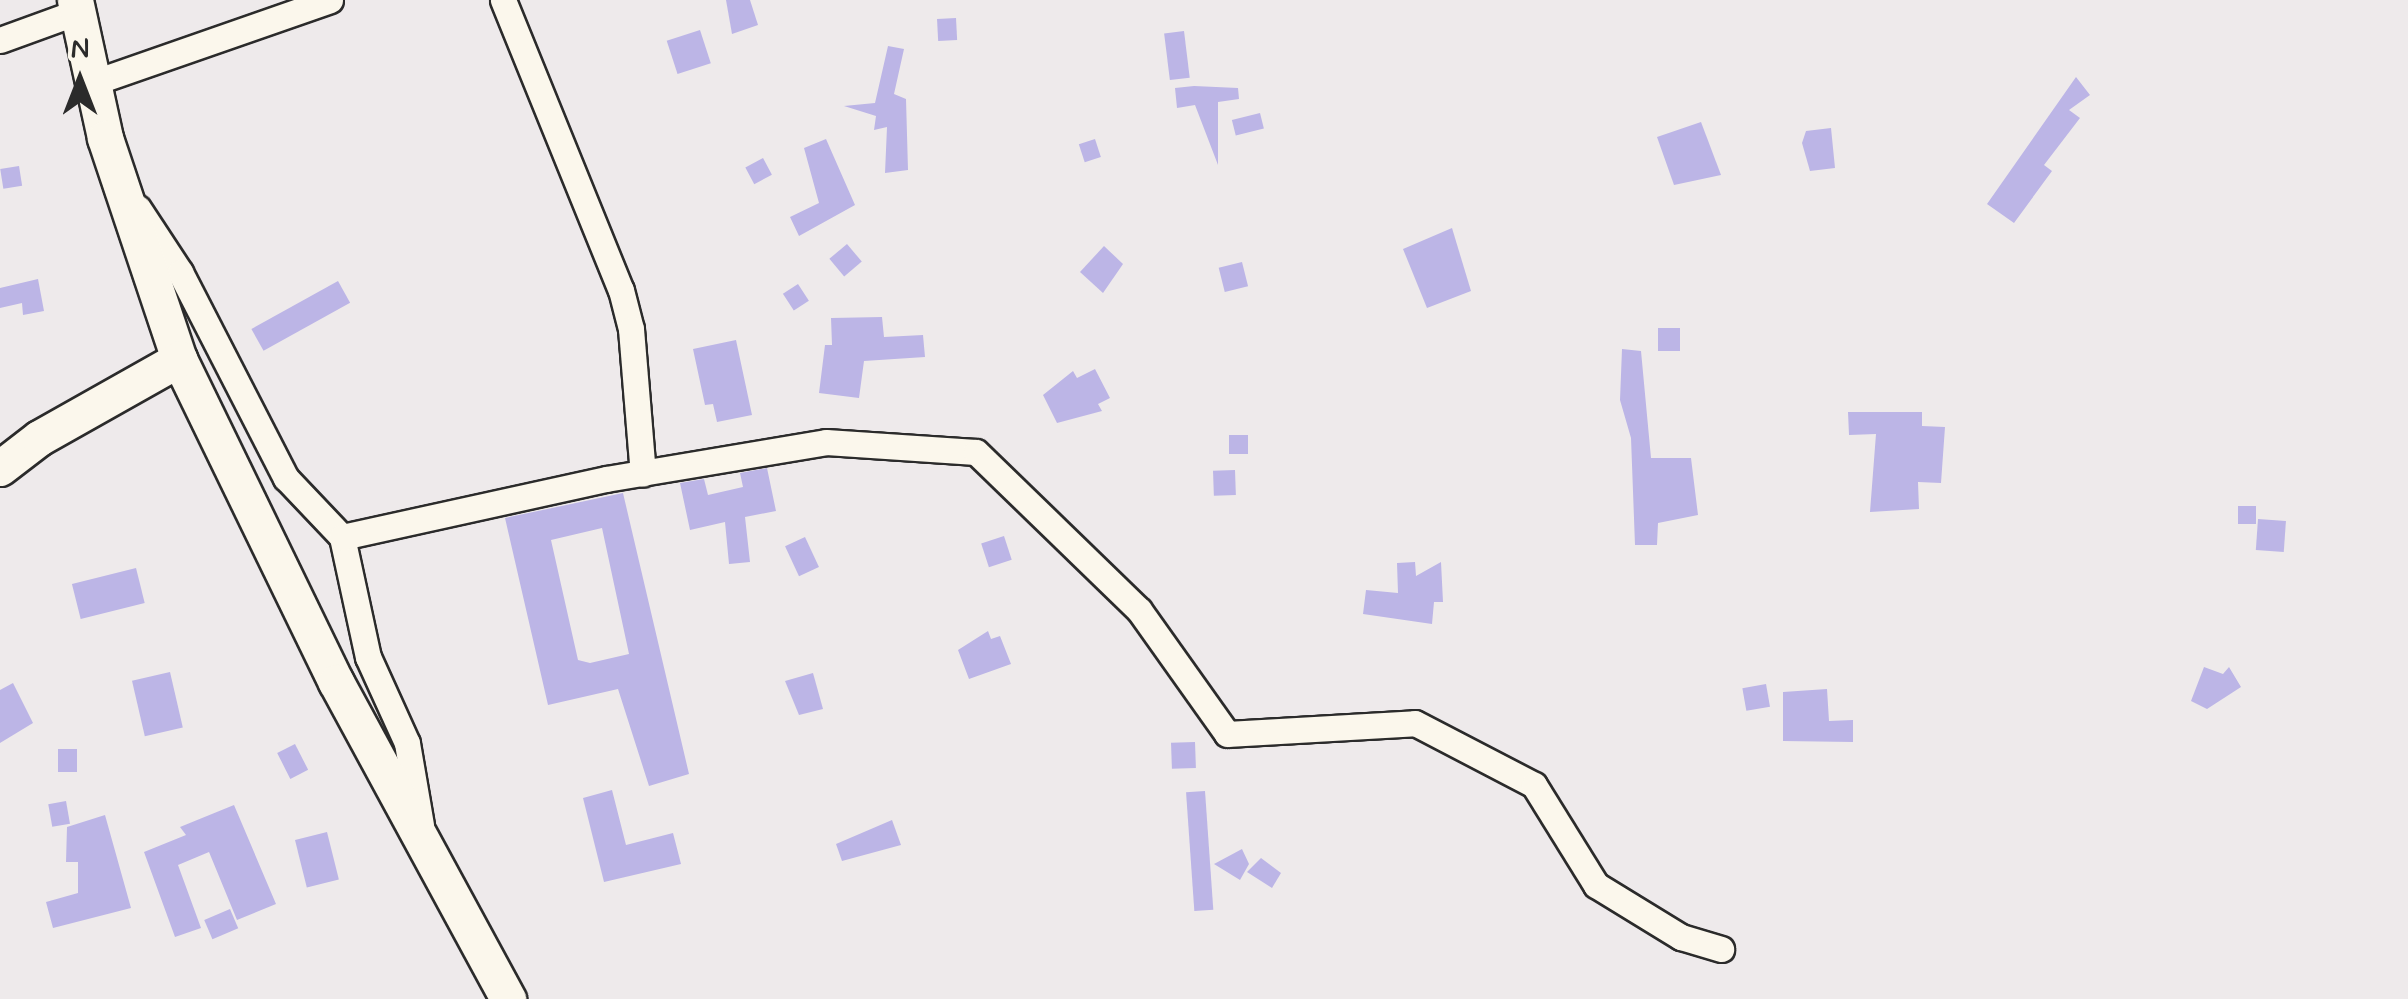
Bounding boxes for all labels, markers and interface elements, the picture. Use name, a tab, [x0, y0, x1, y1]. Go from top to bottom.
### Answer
north arrow	[30, 30, 130, 130]
text: N	[71, 31, 89, 68]

